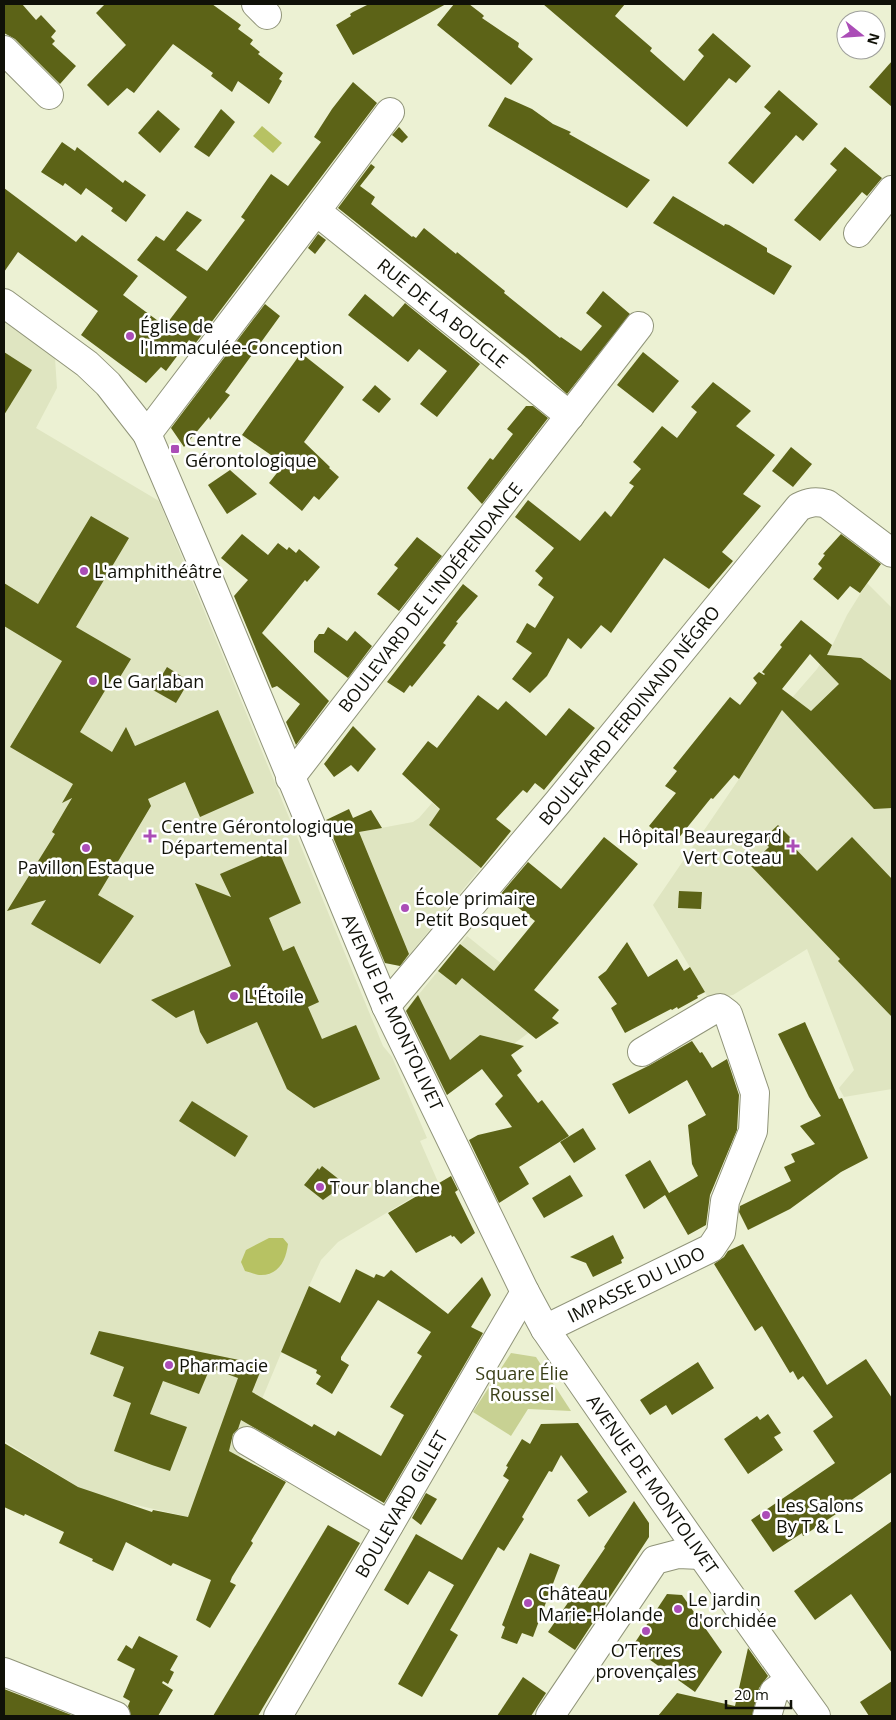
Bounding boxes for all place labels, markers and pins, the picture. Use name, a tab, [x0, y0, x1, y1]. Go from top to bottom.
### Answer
place label: Église de l'Immaculée-Conception	[140, 314, 343, 359]
marker: Église de l'Immaculée-Conception	[124, 330, 136, 342]
place label: Centre Gérontologique	[185, 427, 317, 472]
marker: Centre Gérontologique	[169, 443, 181, 455]
place label: L'amphithéâtre	[94, 559, 222, 583]
marker: L'amphithéâtre	[78, 565, 90, 577]
place label: Le Garlaban	[103, 669, 204, 693]
marker: Le Garlaban	[87, 675, 99, 687]
place label: Centre Gérontologique Départemental	[161, 814, 354, 859]
place label: Hôpital Beauregard Vert Coteau	[618, 824, 782, 869]
marker: Centre Gérontologique Départemental	[143, 829, 157, 843]
marker: Hôpital Beauregard Vert Coteau	[786, 839, 800, 853]
marker: Pavillon Estaque	[80, 842, 92, 854]
place label: Pavillon Estaque	[17, 855, 155, 879]
place label: École primaire Petit Bosquet	[415, 886, 535, 931]
marker: École primaire Petit Bosquet	[399, 902, 411, 914]
place label: L'Étoile	[244, 984, 304, 1008]
marker: L'Étoile	[228, 990, 240, 1002]
place label: Tour blanche	[330, 1175, 440, 1199]
marker: Tour blanche	[314, 1181, 326, 1193]
place label: Pharmacie	[179, 1353, 268, 1377]
marker: Pharmacie	[163, 1359, 175, 1371]
place label: Les Salons By T & L	[776, 1493, 864, 1538]
marker: Les Salons By T & L	[760, 1509, 772, 1521]
place label: Château Marie-Holande	[538, 1581, 663, 1626]
place label: Le jardin d'orchidée	[688, 1587, 777, 1632]
marker: Château Marie-Holande	[522, 1597, 534, 1609]
marker: Le jardin d'orchidée	[672, 1603, 684, 1615]
marker: O’Terres provençales	[640, 1625, 652, 1637]
place label: O’Terres provençales	[595, 1638, 697, 1683]

